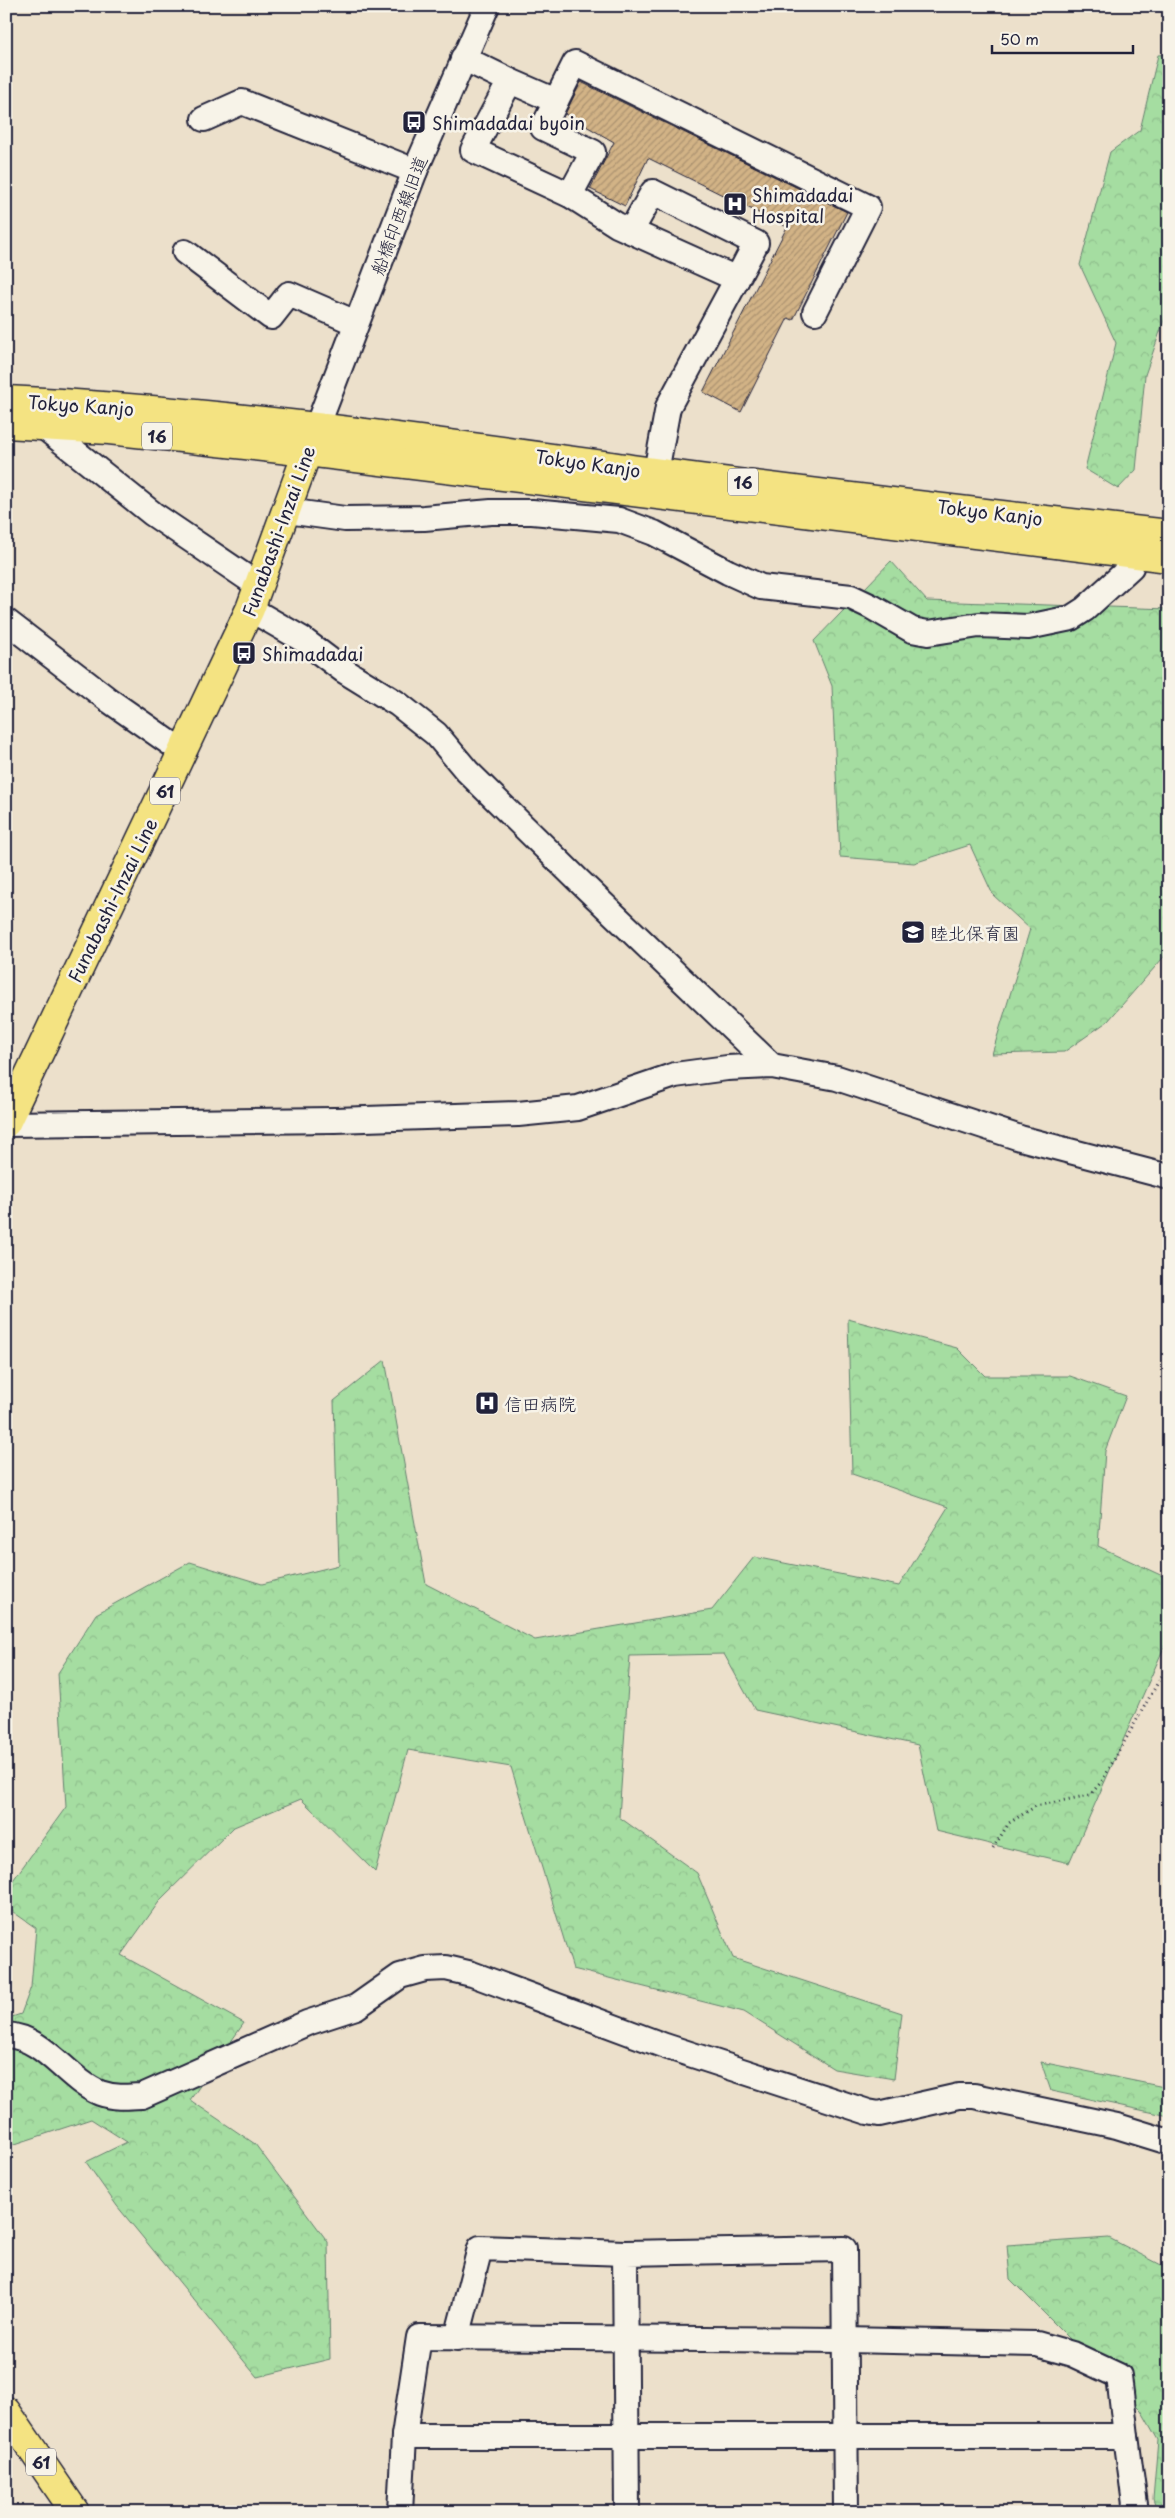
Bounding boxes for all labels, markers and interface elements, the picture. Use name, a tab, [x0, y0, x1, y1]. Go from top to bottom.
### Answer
scale bar	[992, 22, 1134, 54]
text: 50 m	[1000, 27, 1039, 50]
bus stop icon: Shimadadai byoin	[401, 109, 427, 135]
place label: Shimadadai byoin	[432, 109, 585, 136]
street label: 船橋印西線旧道	[363, 151, 433, 279]
place label: Shimadadai Hospital	[752, 181, 854, 229]
hospital icon: Shimadadai Hospital	[722, 191, 748, 217]
street label: Tokyo Kanjo	[27, 388, 135, 422]
road number: 16	[142, 422, 172, 450]
street label: Funabashi-Inzai Line	[235, 442, 321, 620]
street label: Tokyo Kanjo	[534, 442, 642, 484]
road number: 16	[728, 468, 758, 496]
street label: Tokyo Kanjo	[936, 492, 1044, 532]
bus stop icon: Shimadadai	[231, 640, 257, 666]
place label: Shimadadai	[262, 640, 364, 667]
road number: 61	[150, 778, 180, 804]
street label: Funabashi-Inzai Line	[60, 813, 164, 987]
school or university icon: 睦北保育園	[900, 919, 926, 945]
place label: 睦北保育園	[930, 919, 1020, 946]
hospital icon: 信田病院	[474, 1390, 500, 1416]
place label: 信田病院	[504, 1390, 576, 1417]
road number: 61	[26, 2448, 56, 2476]

